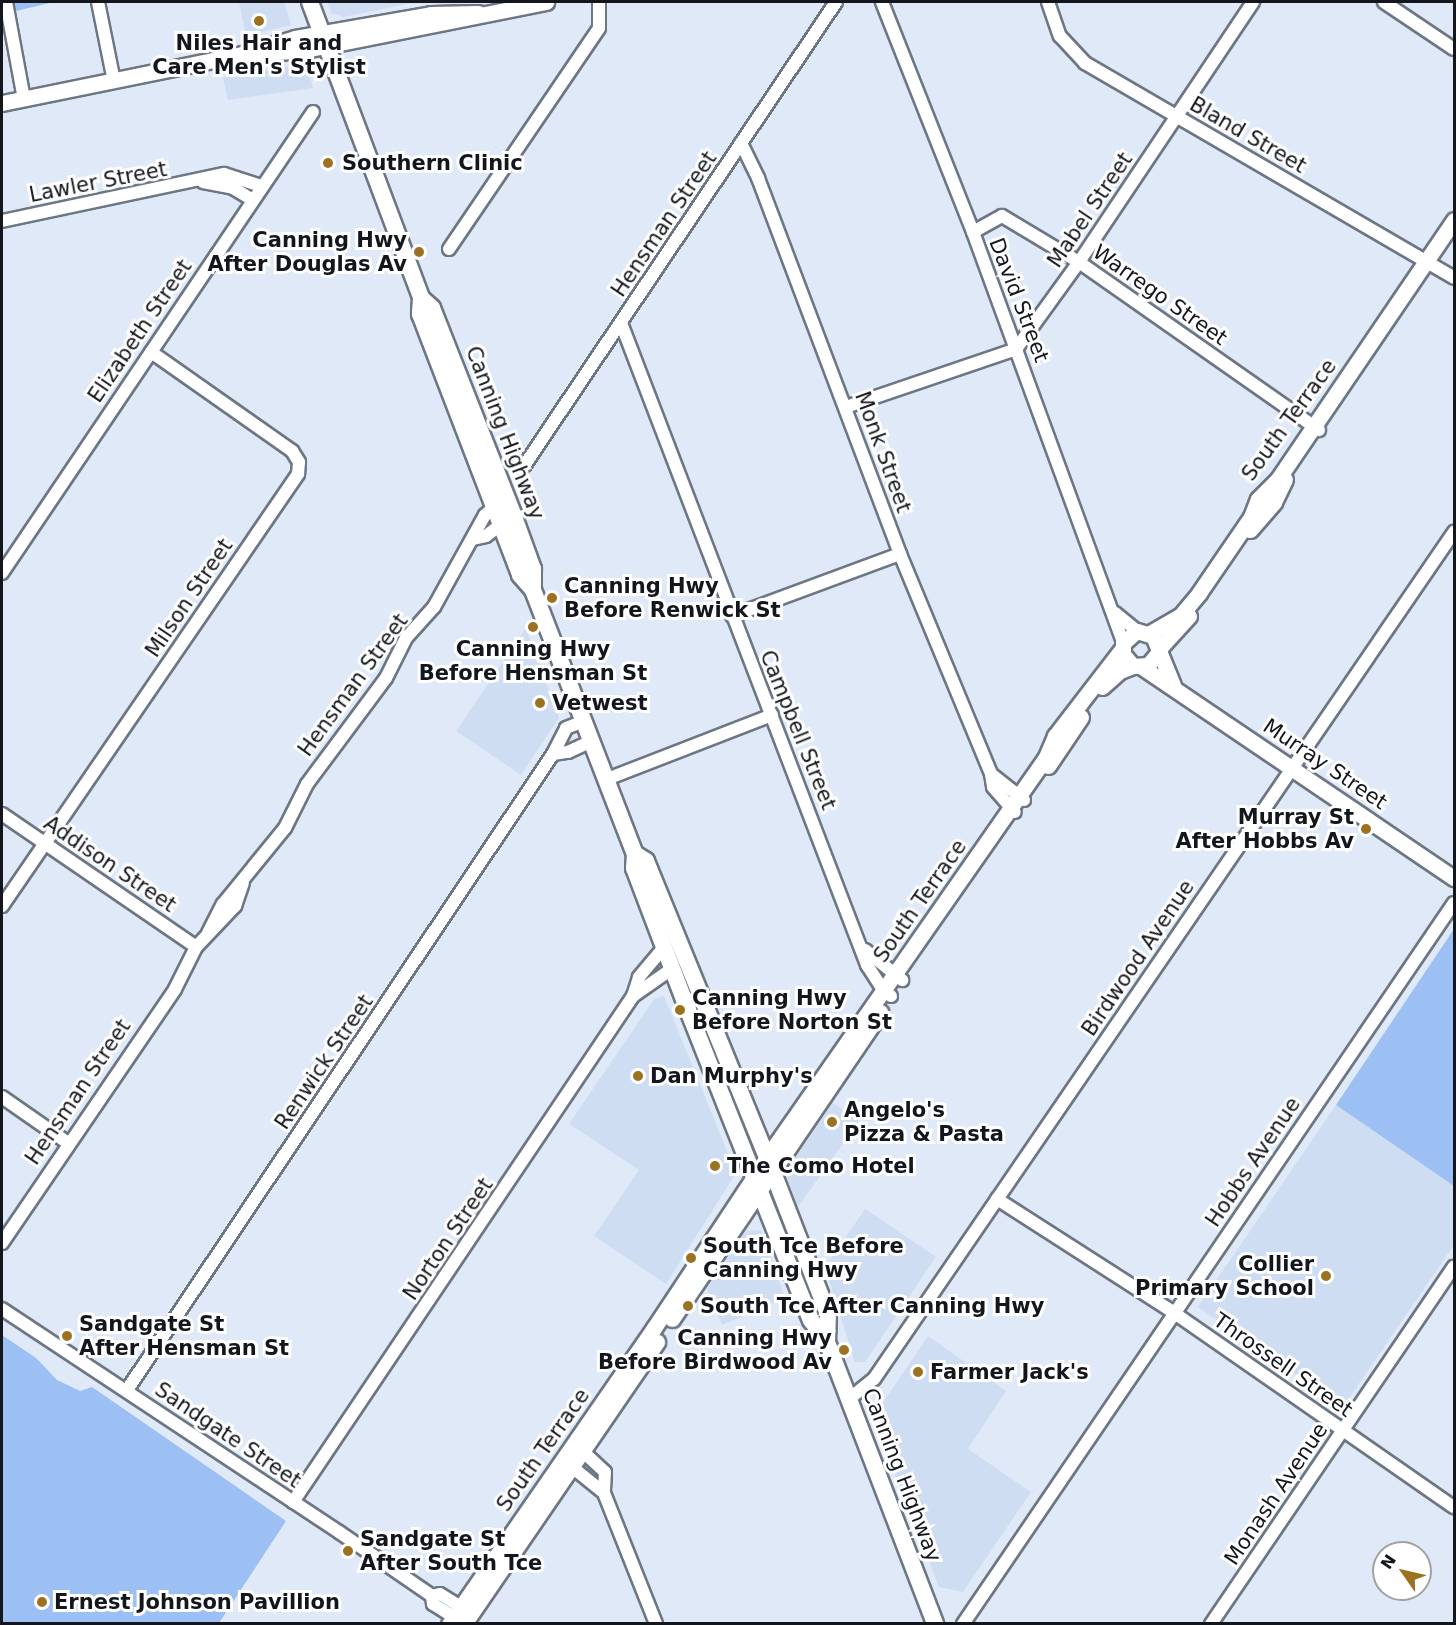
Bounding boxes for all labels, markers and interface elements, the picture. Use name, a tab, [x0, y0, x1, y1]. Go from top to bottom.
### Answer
marker: Niles Hair and Care Men's Stylist	[252, 14, 266, 28]
place label: Niles Hair and Care Men's Stylist	[152, 30, 366, 80]
street label: Bland Street	[1185, 92, 1311, 178]
street label: Hensman Street	[606, 146, 722, 302]
street label: Mabel Street	[1042, 148, 1138, 272]
place label: Southern Clinic	[342, 150, 523, 176]
marker: Southern Clinic	[319, 154, 337, 172]
street label: Lawler Street	[27, 156, 169, 208]
place label: Canning Hwy After Douglas Av	[207, 227, 407, 277]
street label: David Street	[984, 234, 1054, 366]
street label: Warrego Street	[1088, 239, 1232, 351]
marker: Canning Hwy After Douglas Av	[412, 245, 426, 259]
street label: Elizabeth Street	[83, 255, 197, 407]
street label: Canning Highway	[460, 343, 550, 523]
street label: South Terrace	[1236, 354, 1342, 486]
street label: Monk Street	[849, 388, 917, 516]
street label: Milson Street	[140, 534, 238, 662]
place label: Canning Hwy Before Renwick St	[564, 573, 781, 623]
marker: Canning Hwy Before Renwick St	[545, 591, 559, 605]
street label: Hensman Street	[293, 609, 413, 761]
marker: Canning Hwy Before Hensman St	[526, 620, 540, 634]
place label: Canning Hwy Before Hensman St	[419, 636, 647, 686]
street label: Campbell Street	[755, 647, 841, 813]
place label: Vetwest	[552, 690, 648, 716]
marker: Vetwest	[533, 696, 547, 710]
street label: Murray Street	[1258, 713, 1392, 815]
place label: Murray St After Hobbs Av	[1176, 804, 1354, 854]
street label: Addison Street	[39, 810, 181, 918]
marker: Murray St After Hobbs Av	[1359, 822, 1373, 836]
street label: South Terrace	[868, 835, 972, 967]
street label: Birdwood Avenue	[1076, 875, 1200, 1041]
place label: Canning Hwy Before Norton St	[692, 985, 892, 1035]
street label: Renwick Street	[270, 990, 378, 1134]
marker: Canning Hwy Before Norton St	[673, 1003, 687, 1017]
street label: Hensman Street	[20, 1014, 136, 1170]
place label: Dan Murphy's	[650, 1063, 813, 1089]
marker: Dan Murphy's	[631, 1069, 645, 1083]
street label: Hobbs Avenue	[1200, 1092, 1306, 1232]
place label: Angelo's Pizza & Pasta	[844, 1097, 1004, 1147]
marker: Angelo's Pizza & Pasta	[825, 1115, 839, 1129]
place label: The Como Hotel	[727, 1153, 915, 1179]
marker: The Como Hotel	[708, 1159, 722, 1173]
street label: Norton Street	[398, 1173, 498, 1305]
place label: South Tce Before Canning Hwy	[703, 1233, 904, 1283]
marker: South Tce Before Canning Hwy	[684, 1251, 698, 1265]
place label: Collier Primary School	[1135, 1251, 1314, 1301]
marker: Collier Primary School	[1319, 1269, 1333, 1283]
place label: South Tce After Canning Hwy	[700, 1293, 1044, 1319]
marker: South Tce After Canning Hwy	[681, 1299, 695, 1313]
street label: Throssell Street	[1209, 1308, 1357, 1422]
place label: Sandgate St After Hensman St	[79, 1311, 289, 1361]
place label: Canning Hwy Before Birdwood Av	[598, 1325, 832, 1375]
marker: Sandgate St After Hensman St	[60, 1329, 74, 1343]
marker: Canning Hwy Before Birdwood Av	[837, 1343, 851, 1357]
place label: Farmer Jack's	[930, 1359, 1089, 1385]
marker: Farmer Jack's	[911, 1365, 925, 1379]
street label: Sandgate Street	[150, 1377, 306, 1493]
street label: South Terrace	[491, 1384, 595, 1516]
street label: Canning Highway	[857, 1385, 947, 1565]
street label: Monash Avenue	[1219, 1418, 1333, 1570]
place label: Sandgate St After South Tce	[360, 1526, 542, 1576]
north arrow	[1372, 1541, 1432, 1601]
marker: Sandgate St After South Tce	[341, 1544, 355, 1558]
text: N	[1377, 1551, 1400, 1573]
place label: Ernest Johnson Pavillion	[54, 1589, 340, 1615]
marker: Ernest Johnson Pavillion	[35, 1595, 49, 1609]

